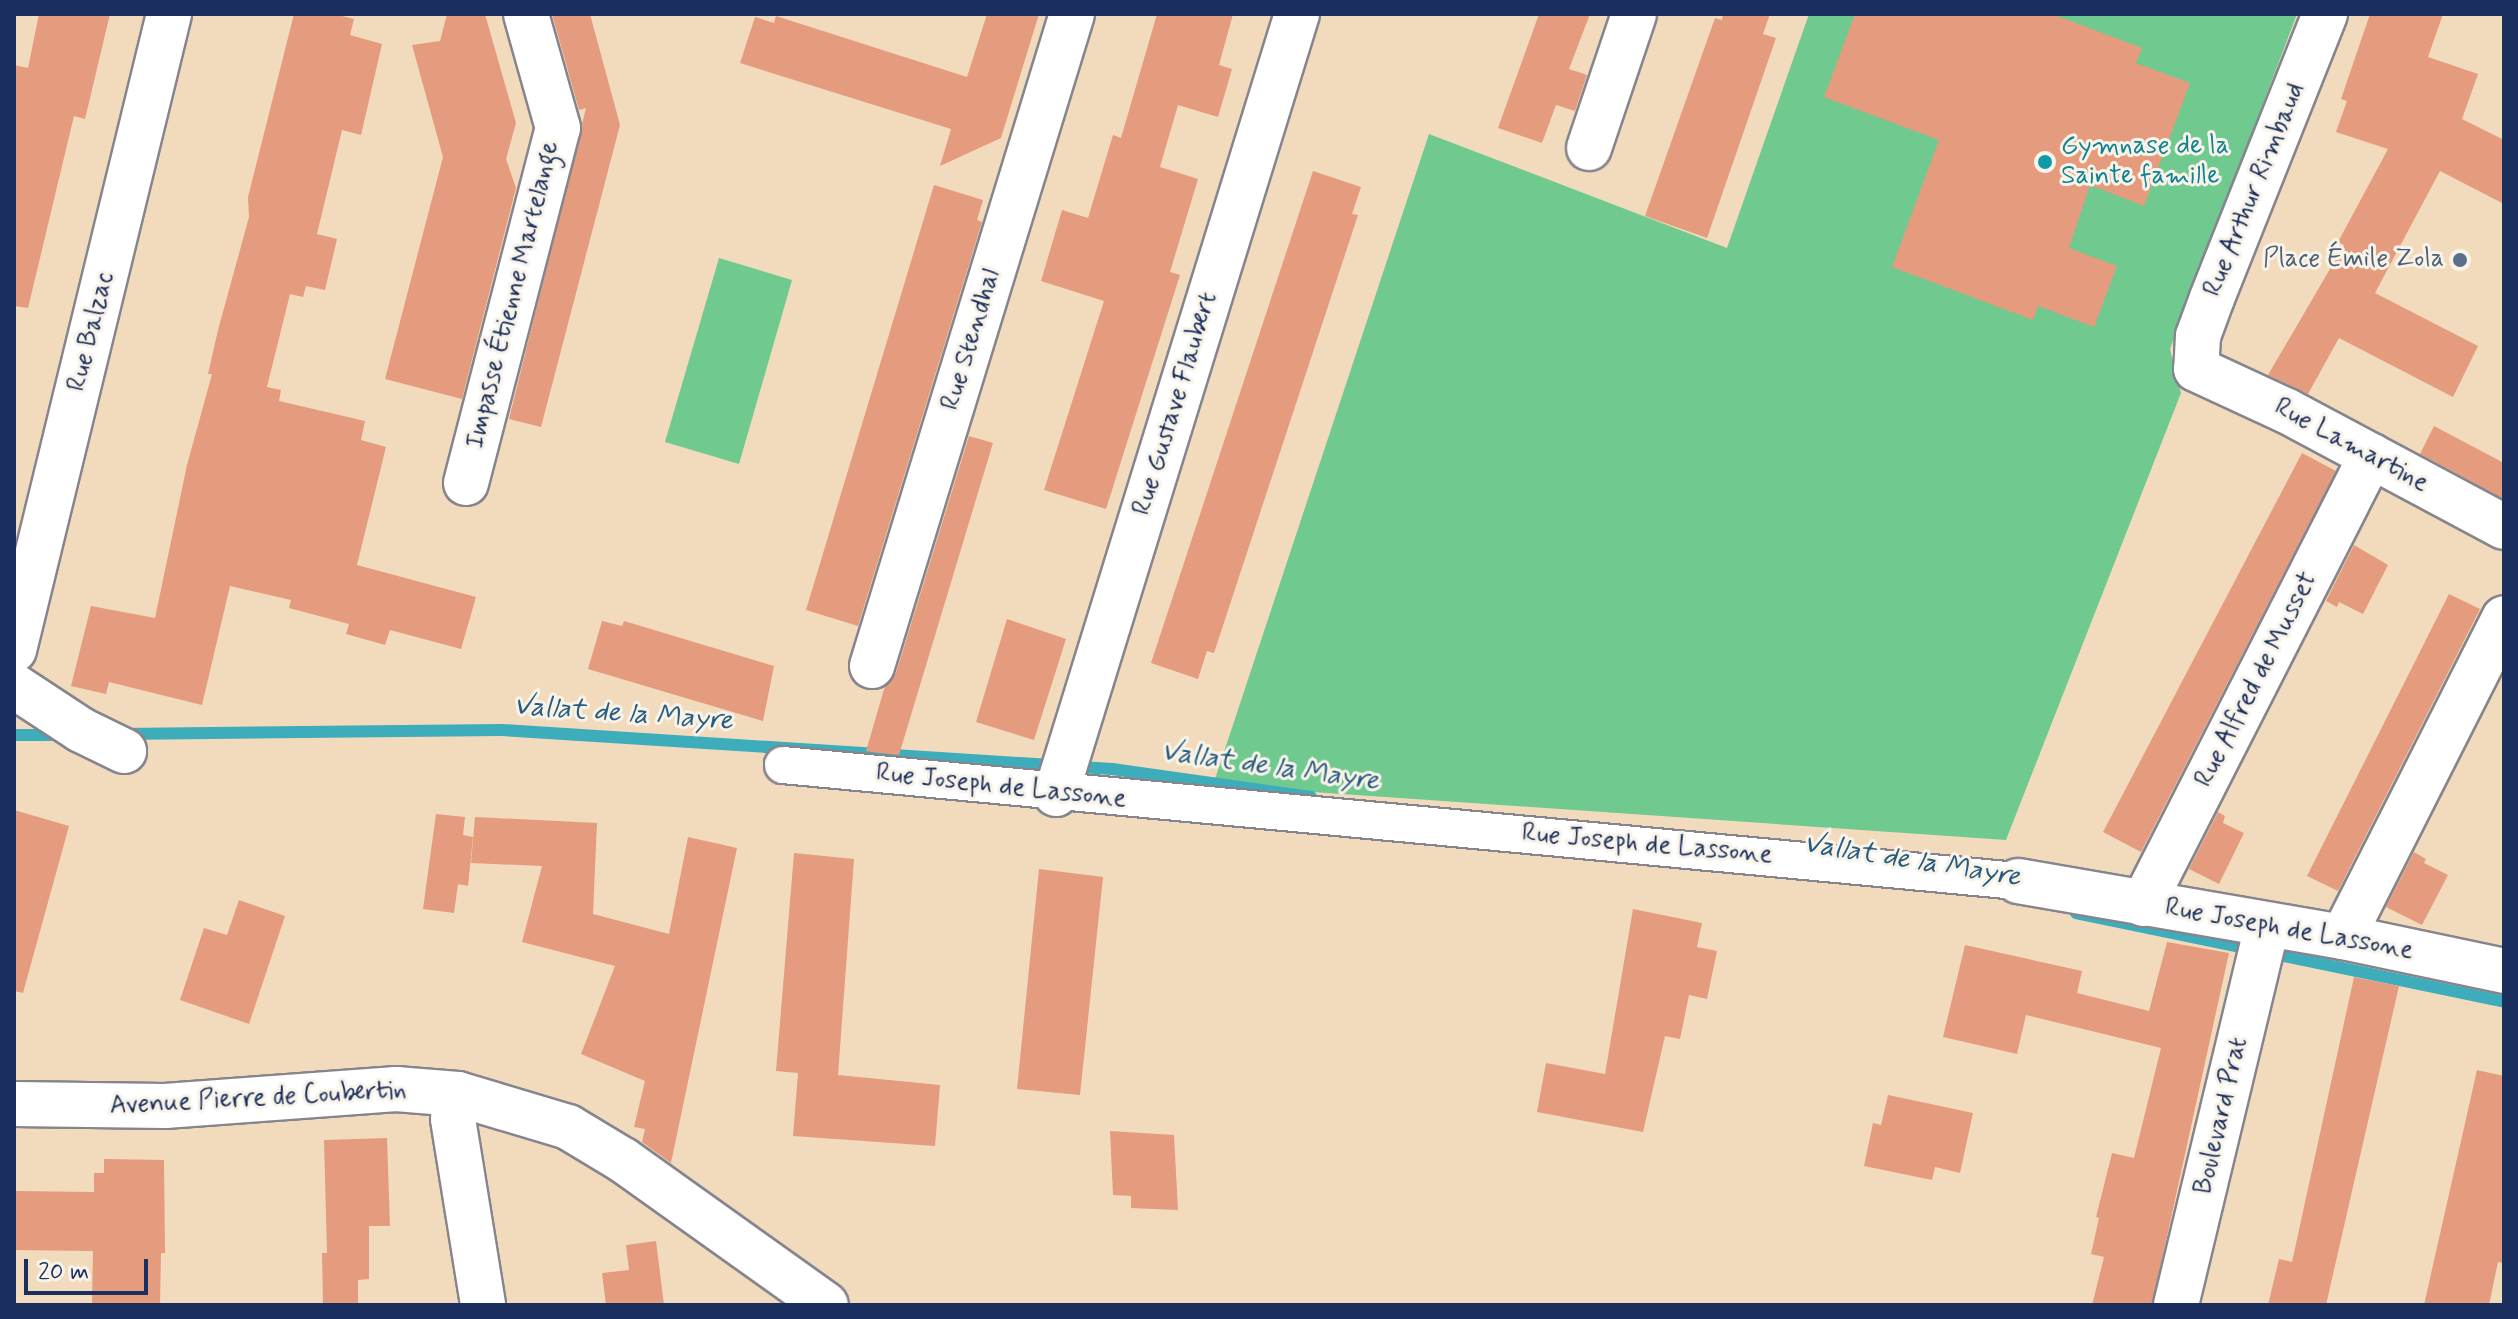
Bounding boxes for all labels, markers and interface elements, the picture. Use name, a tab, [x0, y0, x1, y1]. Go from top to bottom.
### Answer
street label: Rue Arthur Rimbaud	[2198, 80, 2312, 300]
place label: Gymnase de la Sainte famille	[2061, 131, 2228, 192]
street label: Impasse Étienne Martelange	[460, 134, 568, 456]
marker: Gymnase de la Sainte famille	[2036, 153, 2054, 171]
place label: Place Émile Zola	[2262, 244, 2444, 276]
marker: Place Émile Zola	[2451, 251, 2469, 269]
street label: Rue Stendhal	[936, 265, 1008, 415]
street label: Rue Balzac	[63, 271, 121, 393]
street label: Rue Gustave Flaubert	[1128, 292, 1224, 516]
street label: Rue Lamartine	[2270, 393, 2432, 499]
street label: Rue Alfred de Musset	[2189, 566, 2325, 794]
water label: Vallat de la Mayre	[511, 689, 735, 739]
water label: Vallat de la Mayre	[1158, 735, 1382, 799]
street label: Rue Joseph de Lassone	[879, 759, 1123, 815]
street label: Rue Joseph de Lassone	[1525, 819, 1769, 871]
water label: Vallat de la Mayre	[1800, 827, 2024, 895]
street label: Rue Joseph de Lassone	[2167, 894, 2411, 966]
street label: Boulevard Prat	[2189, 1034, 2255, 1198]
street label: Avenue Pierre de Coubertin	[109, 1076, 407, 1122]
scale bar	[28, 1243, 152, 1293]
text: 20 m	[38, 1257, 89, 1288]

